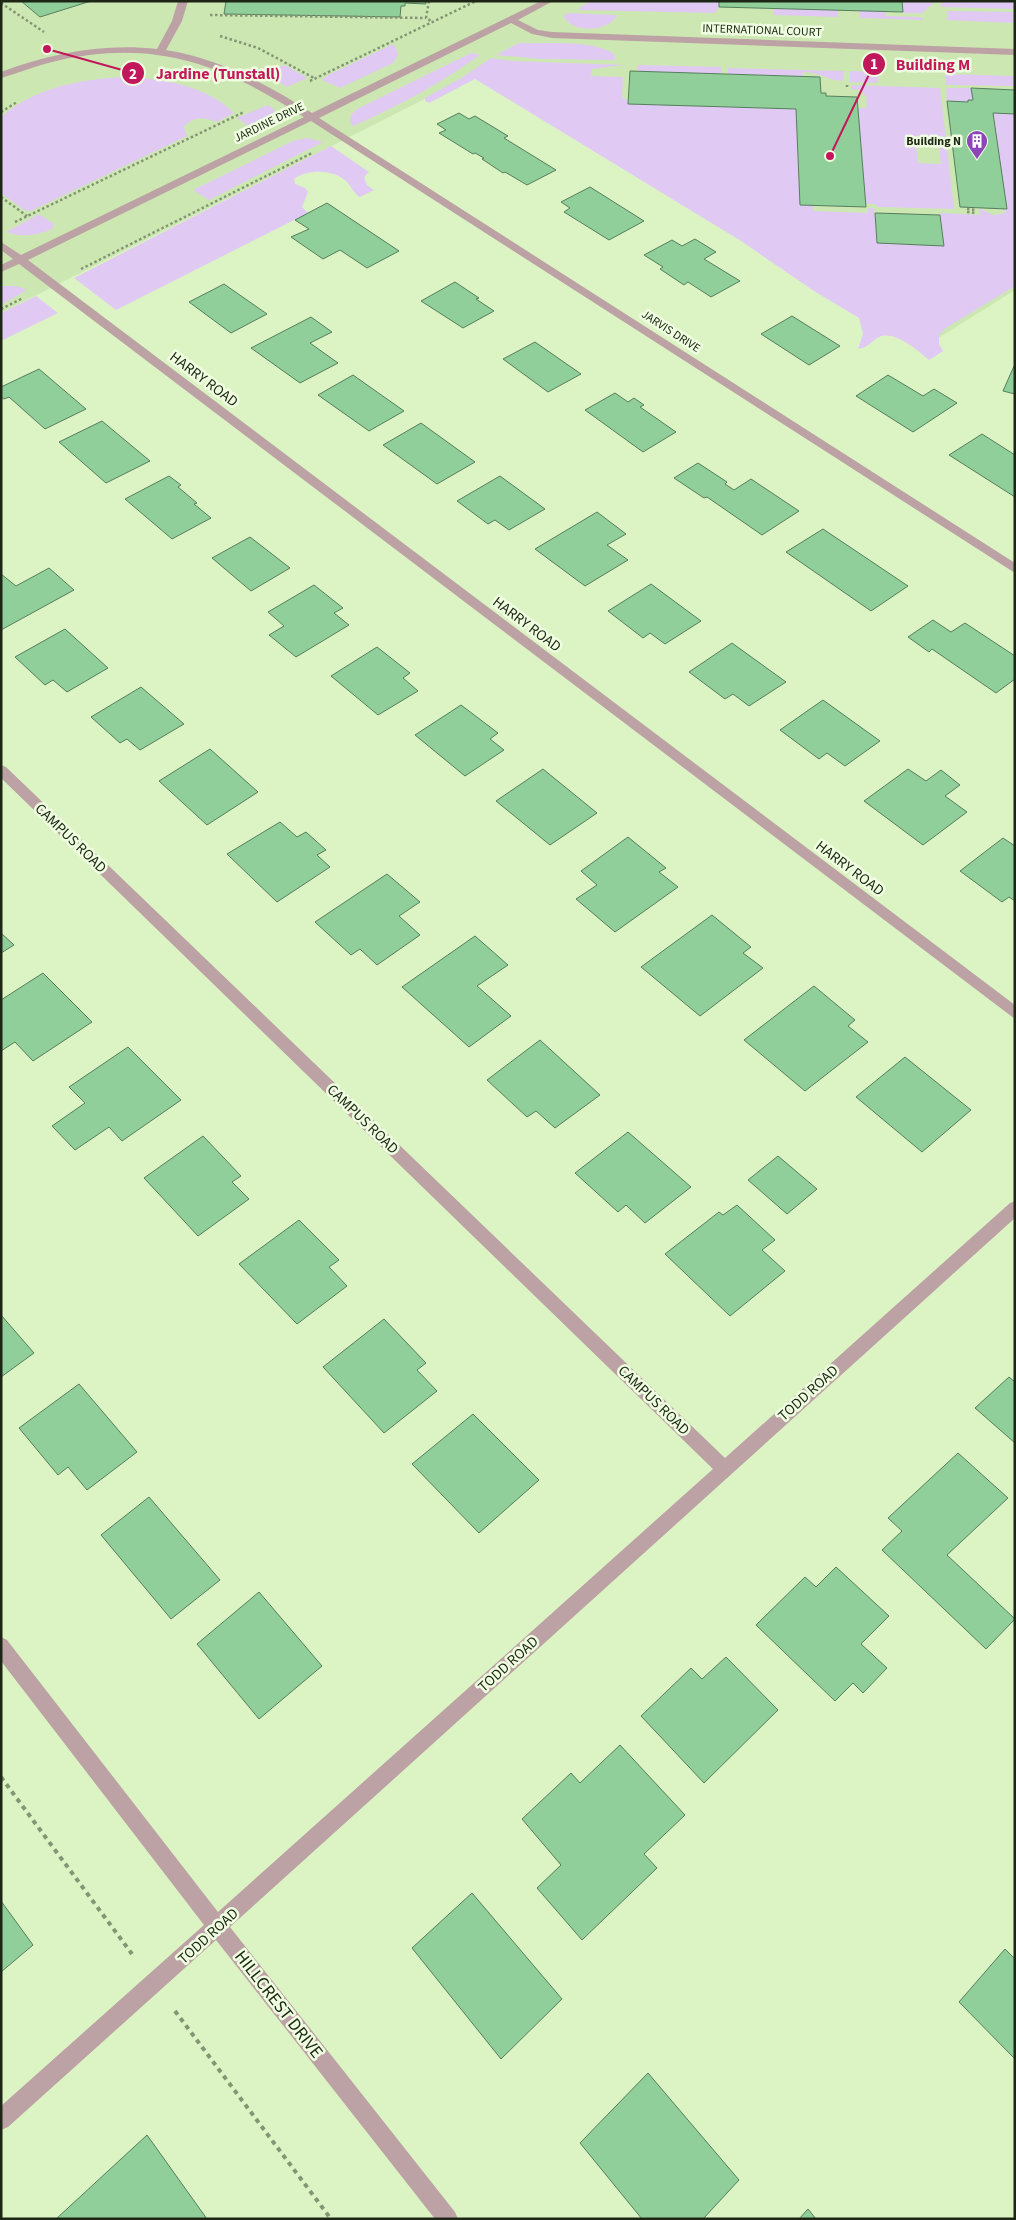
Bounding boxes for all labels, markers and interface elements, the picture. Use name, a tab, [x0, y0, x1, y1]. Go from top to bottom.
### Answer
street label: INTERNATIONAL COURT	[702, 20, 823, 41]
callout: Building M	[861, 49, 980, 80]
text: 1	[870, 54, 878, 75]
text: Building M	[896, 54, 970, 76]
callout: Jardine (Tunstall)	[121, 58, 290, 89]
text: Jardine (Tunstall)	[156, 63, 280, 85]
text: 2	[129, 64, 137, 85]
street label: JARDINE DRIVE	[231, 98, 307, 147]
building icon: Building N	[965, 129, 989, 160]
place label: Building N	[906, 133, 961, 150]
street label: JARVIS DRIVE	[638, 306, 704, 357]
street label: HARRY ROAD	[165, 347, 242, 412]
street label: HARRY ROAD	[488, 592, 565, 657]
street label: CAMPUS ROAD	[30, 799, 111, 878]
street label: HARRY ROAD	[811, 836, 888, 901]
street label: CAMPUS ROAD	[322, 1080, 403, 1159]
street label: CAMPUS ROAD	[613, 1361, 694, 1440]
street label: TODD ROAD	[774, 1361, 843, 1426]
street label: TODD ROAD	[474, 1632, 543, 1697]
street label: TODD ROAD	[174, 1904, 243, 1969]
street label: HILLCREST DRIVE	[228, 1945, 329, 2064]

